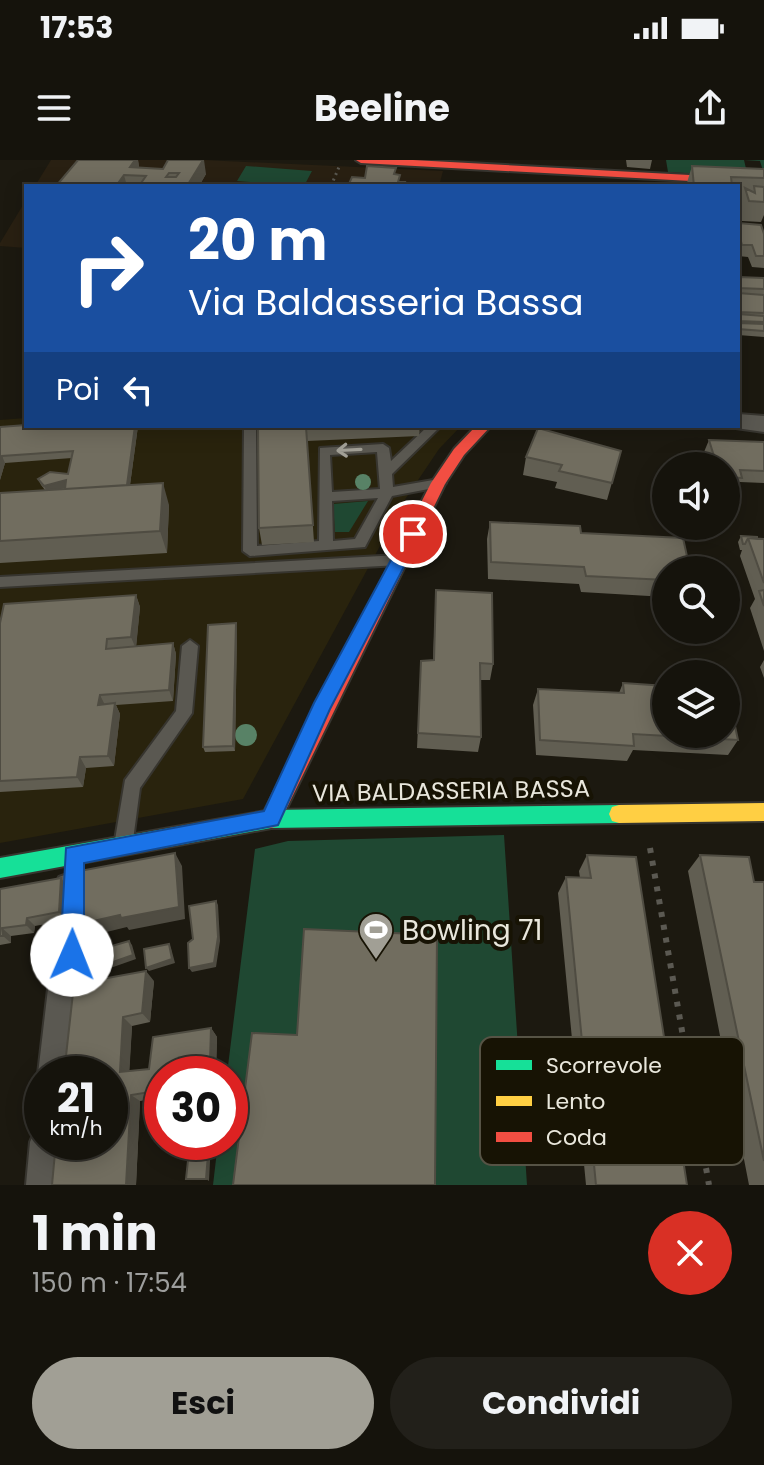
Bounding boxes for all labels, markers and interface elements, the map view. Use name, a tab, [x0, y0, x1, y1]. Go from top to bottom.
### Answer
text: 17:53	[40, 6, 114, 49]
text: Beeline	[314, 83, 450, 134]
icon: menu	[32, 86, 76, 130]
icon: share	[688, 86, 732, 130]
text: 20 m	[188, 201, 328, 280]
icon: right	[56, 216, 160, 320]
text: Via Baldasseria Bassa	[188, 277, 584, 328]
text: Poi	[56, 368, 100, 411]
icon: left	[116, 368, 160, 412]
one-way arrow	[336, 443, 363, 458]
map controls	[652, 452, 740, 748]
button: sound	[652, 452, 740, 540]
pin	[379, 500, 447, 568]
icon: arrive	[391, 512, 435, 556]
button: search	[652, 556, 740, 644]
button: layers	[652, 660, 740, 748]
street label: VIA BALDASSERIA BASSA	[312, 772, 590, 809]
sports icon: Bowling 71	[357, 911, 395, 961]
place label: Bowling 71	[402, 911, 542, 950]
position arrow	[30, 913, 114, 997]
legend	[480, 1037, 744, 1165]
text: Scorrevole	[546, 1050, 662, 1081]
speed limit sign: 30	[144, 1056, 248, 1160]
text: 21	[57, 1070, 95, 1126]
text: Lento	[546, 1086, 605, 1117]
text: km/h	[49, 1114, 103, 1142]
text: Coda	[546, 1122, 607, 1153]
text: 1 min	[32, 1200, 158, 1267]
button: close	[648, 1211, 732, 1295]
text: 150 m · 17:54	[32, 1265, 187, 1301]
button: Esci	[32, 1357, 374, 1449]
button: Condividi	[390, 1357, 732, 1449]

